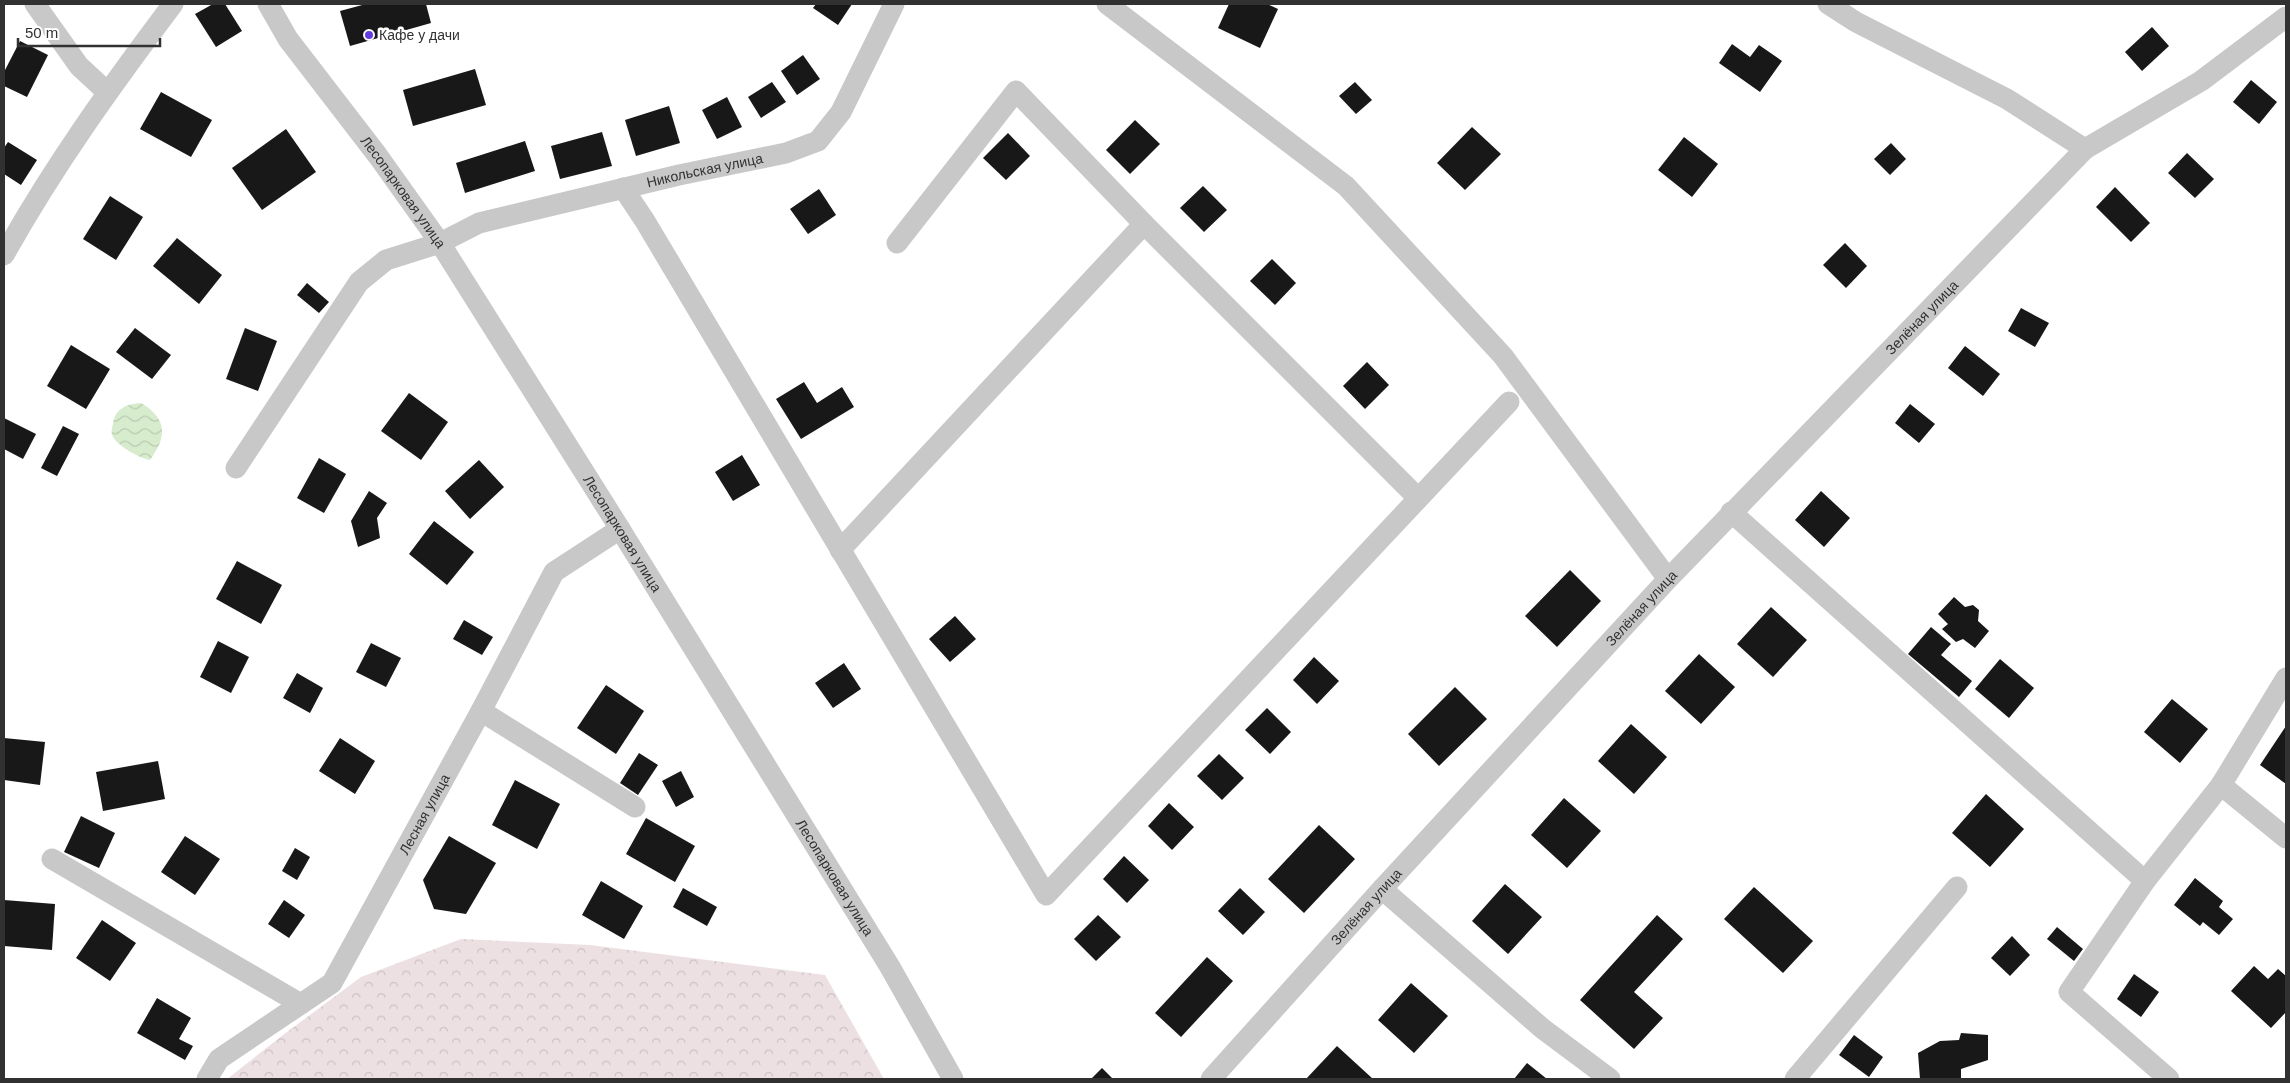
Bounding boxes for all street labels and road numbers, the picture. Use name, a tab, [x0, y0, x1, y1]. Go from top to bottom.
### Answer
street label: Лесопарковая улица	[358, 133, 449, 251]
street label: Никольская улица	[645, 150, 764, 191]
street label: Зелёная улица	[1882, 277, 1962, 358]
street label: Лесопарковая улица	[580, 472, 665, 595]
street label: Зелёная улица	[1602, 567, 1680, 649]
street label: Лесная улица	[396, 771, 453, 857]
street label: Лесопарковая улица	[793, 816, 877, 939]
street label: Зелёная улица	[1328, 865, 1405, 948]

